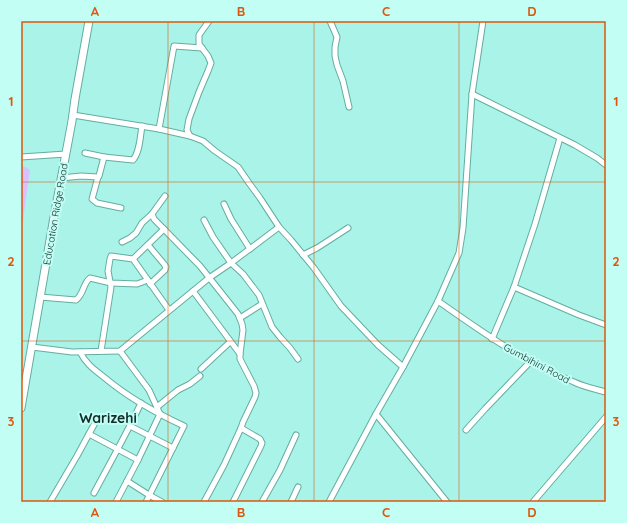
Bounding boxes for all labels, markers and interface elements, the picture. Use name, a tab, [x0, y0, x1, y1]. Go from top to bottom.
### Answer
text: A	[91, 3, 100, 19]
text: B	[237, 3, 245, 19]
text: C	[382, 3, 390, 19]
text: D	[527, 3, 537, 19]
text: 1	[8, 93, 14, 109]
text: 1	[613, 93, 619, 109]
street label: Education Ridge Road	[40, 162, 71, 266]
text: 2	[7, 253, 15, 269]
text: 2	[612, 253, 620, 269]
street label: Gumbihini Road	[501, 341, 572, 386]
district label: Warizehi	[79, 409, 137, 427]
text: 3	[8, 413, 15, 429]
text: 3	[613, 413, 620, 429]
text: A	[91, 504, 100, 520]
text: B	[237, 504, 245, 520]
text: C	[382, 504, 390, 520]
text: D	[527, 504, 537, 520]

